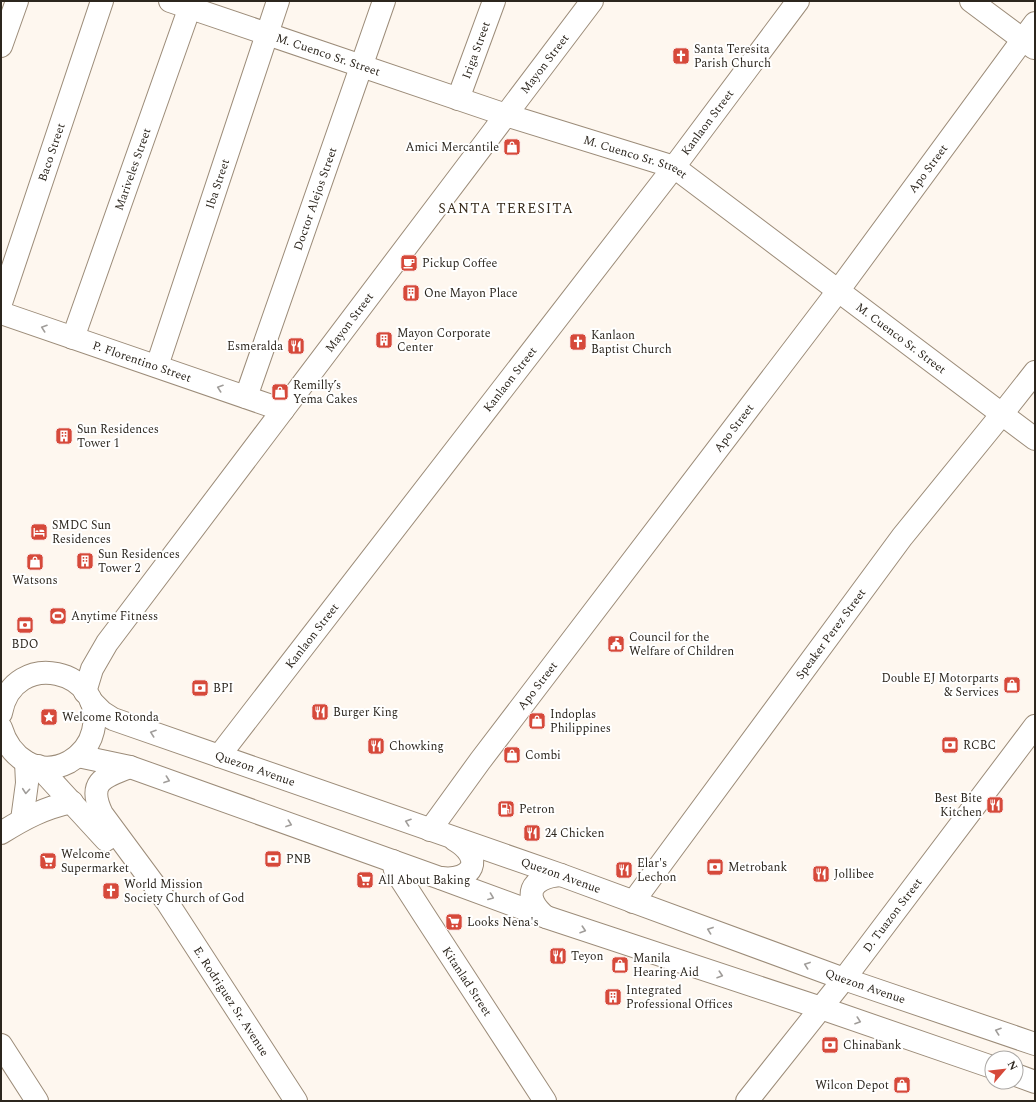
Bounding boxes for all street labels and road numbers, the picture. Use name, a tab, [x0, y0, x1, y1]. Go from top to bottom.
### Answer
street label: Iriga Street	[457, 19, 495, 82]
street label: M. Cuenco Sr. Street	[273, 28, 383, 81]
street label: Mayon Street	[516, 30, 574, 98]
street label: Kanlaon Street	[676, 85, 738, 160]
street label: Baco Street	[33, 120, 70, 184]
street label: Mariveles Street	[109, 125, 156, 213]
street label: M. Cuenco Sr. Street	[581, 130, 692, 184]
street label: Apo Street	[904, 140, 953, 197]
street label: Doctor Alejos Street	[288, 144, 342, 253]
street label: Iba Street	[200, 156, 235, 211]
street label: Mayon Street	[320, 288, 378, 356]
street label: M. Cuenco Sr. Street	[852, 298, 950, 379]
street label: P. Florentino Street	[90, 336, 194, 387]
street label: Kanlaon Street	[478, 342, 542, 416]
street label: Apo Street	[709, 399, 759, 456]
street label: Speaker Perez Street	[791, 584, 871, 684]
street label: Kanlaon Street	[280, 599, 343, 673]
street label: Apo Street	[513, 657, 562, 714]
street label: Quezon Avenue	[212, 746, 298, 791]
street label: Quezon Avenue	[518, 852, 604, 898]
street label: D. Tuazon Street	[858, 874, 927, 956]
street label: E. Rodriguez Sr. Avenue	[189, 943, 274, 1060]
street label: Kitanlad Street	[437, 943, 497, 1020]
street label: Quezon Avenue	[822, 963, 908, 1009]

